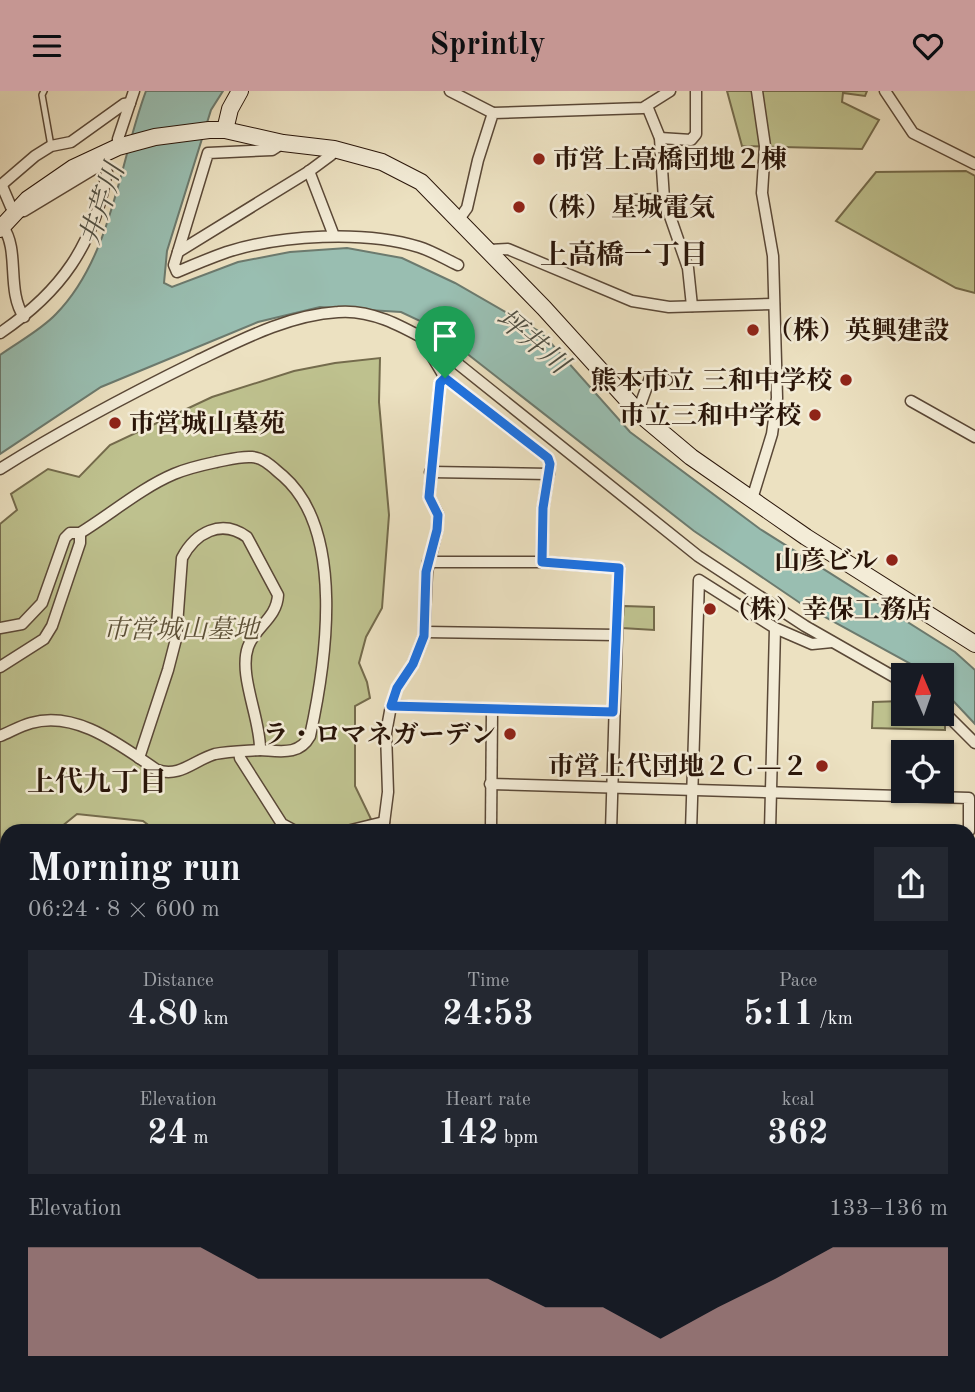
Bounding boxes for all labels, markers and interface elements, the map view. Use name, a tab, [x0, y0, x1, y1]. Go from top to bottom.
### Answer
icon: menu	[28, 27, 66, 65]
icon: heart	[909, 27, 947, 65]
text: Sprintly	[429, 30, 546, 62]
place label: 市営上高橋団地２棟	[553, 145, 787, 174]
marker: 市営上高橋団地２棟	[531, 151, 547, 167]
water label: 井芹川	[74, 157, 132, 249]
place label: （株）星城電気	[533, 193, 715, 222]
marker: （株）星城電気	[511, 199, 527, 215]
district label: 上高橋一丁目	[540, 240, 708, 271]
water label: 坪井川	[490, 302, 576, 382]
pin	[415, 306, 475, 378]
place label: （株）英興建設	[767, 316, 949, 345]
icon: arrive	[426, 317, 464, 355]
marker: （株）英興建設	[745, 322, 761, 338]
place label: 熊本市立 三和中学校	[591, 366, 832, 395]
marker: 熊本市立 三和中学校	[838, 372, 854, 388]
place label: 市立三和中学校	[619, 401, 801, 430]
marker: 市立三和中学校	[807, 407, 823, 423]
place label: 市営城山墓苑	[129, 409, 285, 438]
marker: 市営城山墓苑	[107, 415, 123, 431]
place label: 山彦ビル	[774, 546, 878, 575]
marker: 山彦ビル	[884, 552, 900, 568]
place label: （株）幸保工務店	[724, 595, 932, 624]
marker: （株）幸保工務店	[702, 601, 718, 617]
park label: 市営城山墓地	[103, 616, 262, 644]
north arrow	[891, 663, 954, 726]
map controls	[891, 663, 954, 803]
place label: ラ・ロマネガーデン	[263, 721, 496, 749]
marker: ラ・ロマネガーデン	[502, 726, 518, 742]
button: locate	[891, 740, 954, 803]
place label: 市営上代団地２Ｃ―２	[548, 752, 808, 781]
marker: 市営上代団地２Ｃ―２	[814, 758, 830, 774]
district label: 上代九丁目	[27, 766, 167, 798]
button: share	[874, 847, 948, 921]
text: Morning run	[28, 851, 241, 889]
text: 06:24 · 8 × 600 m	[28, 898, 220, 921]
text: Distance	[142, 972, 214, 991]
text: Time	[467, 972, 509, 991]
text: Pace	[779, 972, 817, 991]
text: 4.80	[128, 997, 198, 1032]
text: 24:53	[442, 997, 534, 1032]
text: 5:11	[743, 997, 814, 1032]
text: km	[198, 1010, 229, 1029]
text: /km	[814, 1010, 853, 1029]
text: Elevation	[139, 1091, 217, 1110]
text: Heart rate	[445, 1091, 531, 1110]
text: kcal	[782, 1091, 814, 1110]
text: 24	[147, 1116, 188, 1151]
text: 142	[438, 1116, 498, 1151]
text: 362	[768, 1116, 828, 1151]
text: m	[188, 1129, 209, 1148]
text: bpm	[498, 1129, 538, 1148]
text: Elevation	[28, 1197, 122, 1220]
text: 133–136 m	[829, 1197, 948, 1220]

